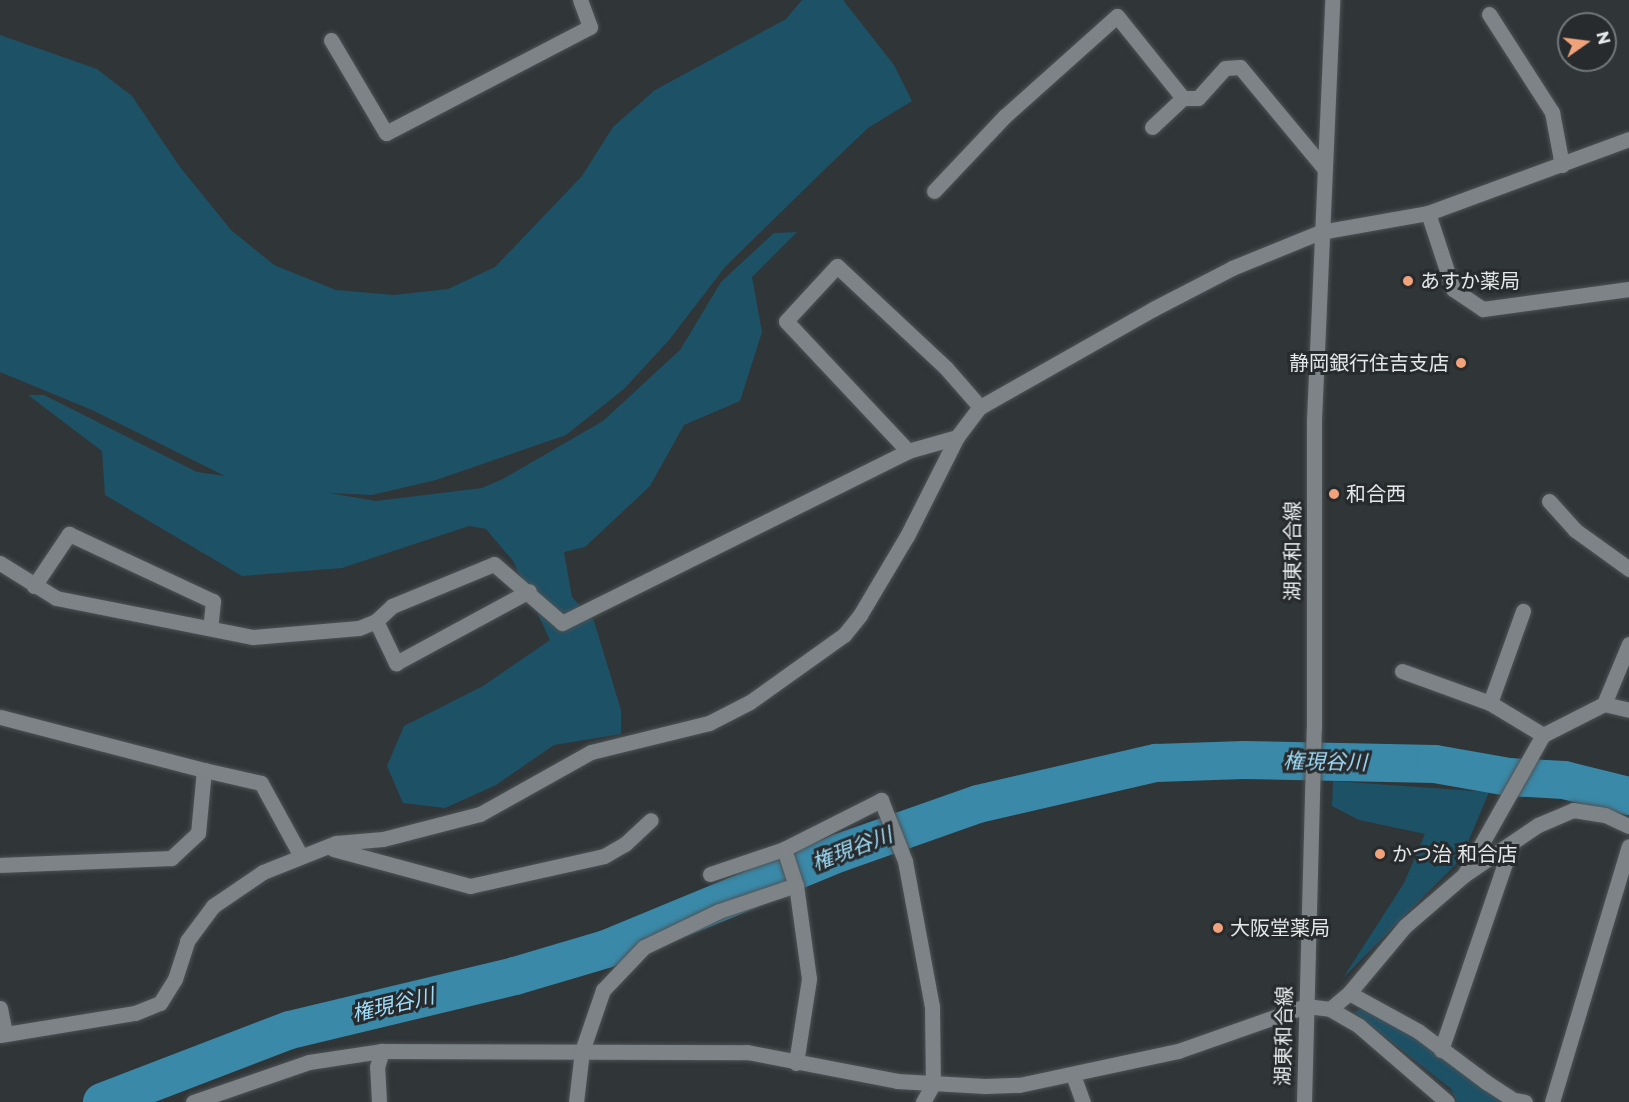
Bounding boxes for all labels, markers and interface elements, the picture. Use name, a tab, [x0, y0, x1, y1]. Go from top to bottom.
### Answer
north arrow	[1557, 12, 1617, 72]
text: N	[1592, 29, 1614, 47]
place label: あすか薬局	[1420, 269, 1520, 293]
marker: あすか薬局	[1401, 274, 1415, 288]
place label: 静岡銀行住吉支店	[1289, 351, 1449, 375]
marker: 静岡銀行住吉支店	[1454, 356, 1468, 370]
place label: 和合西	[1346, 482, 1406, 506]
marker: 和合西	[1327, 487, 1341, 501]
street label: 湖東和合線	[1281, 501, 1305, 601]
water label: 権現谷川	[1283, 749, 1367, 775]
water label: 権現谷川	[808, 822, 896, 876]
place label: かつ治 和合店	[1392, 842, 1517, 866]
marker: かつ治 和合店	[1373, 847, 1387, 861]
place label: 大阪堂薬局	[1230, 916, 1330, 940]
marker: 大阪堂薬局	[1211, 921, 1225, 935]
water label: 権現谷川	[349, 983, 437, 1027]
street label: 湖東和合線	[1271, 986, 1297, 1086]

